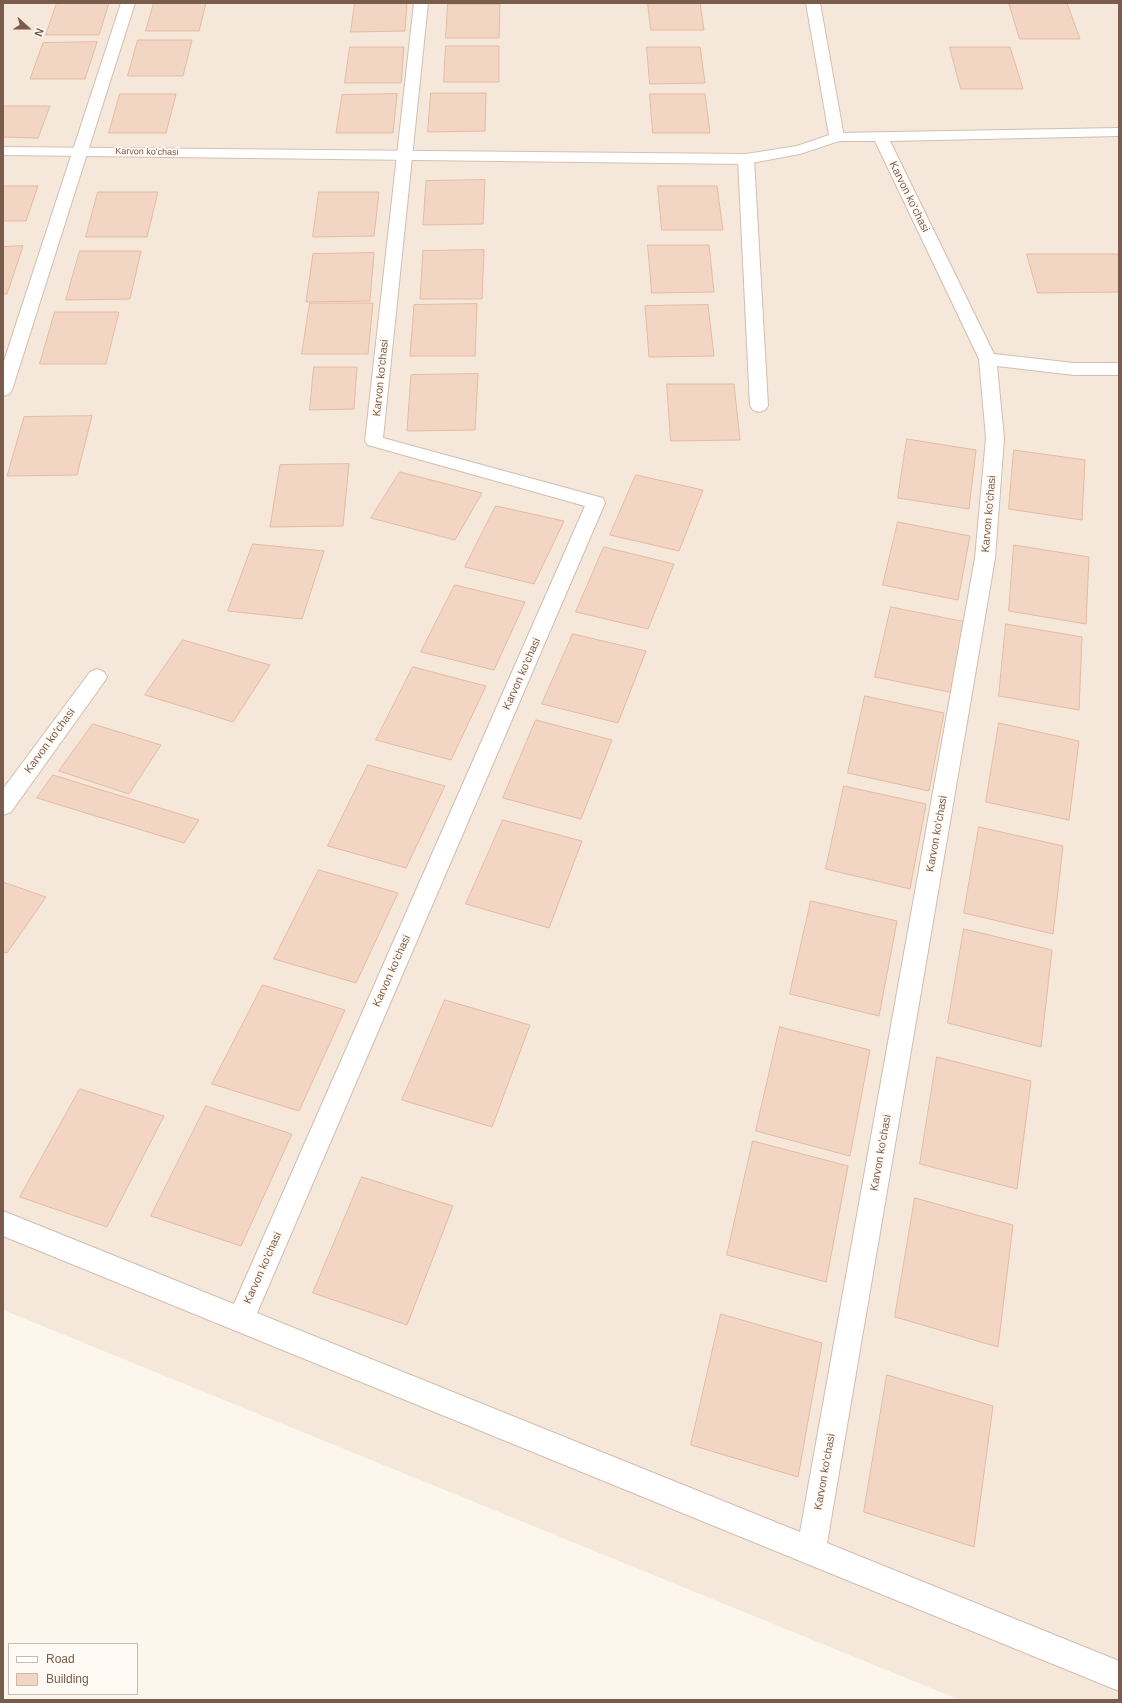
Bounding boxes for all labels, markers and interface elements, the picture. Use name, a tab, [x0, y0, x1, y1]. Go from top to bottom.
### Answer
north arrow	[8, 8, 48, 48]
text: N	[32, 26, 46, 38]
street label: Karvon ko'chasi	[115, 146, 179, 158]
street label: Karvon ko'chasi	[886, 159, 932, 235]
street label: Karvon ko'chasi	[370, 339, 392, 417]
street label: Karvon ko'chasi	[979, 475, 999, 553]
street label: Karvon ko'chasi	[500, 636, 544, 712]
street label: Karvon ko'chasi	[22, 706, 78, 776]
street label: Karvon ko'chasi	[924, 795, 950, 873]
street label: Karvon ko'chasi	[370, 933, 414, 1009]
street label: Karvon ko'chasi	[868, 1114, 894, 1192]
street label: Karvon ko'chasi	[241, 1230, 285, 1306]
street label: Karvon ko'chasi	[812, 1433, 838, 1511]
legend	[8, 1643, 138, 1695]
text: Road	[46, 1652, 75, 1666]
text: Building	[46, 1672, 89, 1686]

